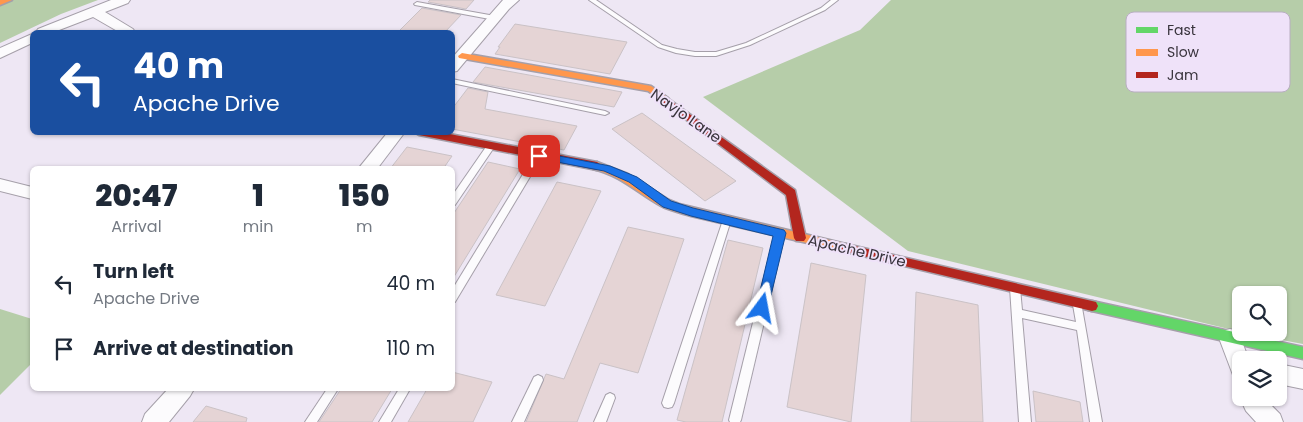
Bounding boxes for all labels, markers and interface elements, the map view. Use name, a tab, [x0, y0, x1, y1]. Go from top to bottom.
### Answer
legend	[1126, 12, 1290, 92]
text: Fast	[1167, 20, 1196, 40]
text: 40 m	[133, 41, 224, 90]
text: Slow	[1167, 42, 1200, 62]
icon: left	[50, 50, 115, 115]
text: Jam	[1167, 65, 1198, 85]
street label: Navjo Lane	[647, 83, 726, 148]
text: Apache Drive	[133, 88, 280, 119]
pin	[518, 135, 560, 177]
icon: arrive	[525, 142, 553, 170]
text: 20:47	[95, 174, 178, 217]
text: 1	[252, 174, 264, 217]
text: 150	[339, 174, 390, 217]
text: Arrival	[111, 215, 162, 238]
text: min	[243, 215, 273, 238]
text: m	[356, 215, 372, 238]
street label: Apache Drive	[806, 229, 908, 272]
text: Turn left	[93, 258, 174, 285]
icon: left	[50, 270, 78, 298]
text: 40 m	[386, 270, 435, 297]
position arrow	[735, 281, 787, 333]
map controls	[1232, 286, 1287, 406]
button: search	[1232, 286, 1287, 341]
text: Apache Drive	[93, 287, 200, 310]
icon: arrive	[50, 335, 78, 363]
text: Arrive at destination	[93, 335, 294, 362]
text: 110 m	[386, 335, 435, 362]
button: layers	[1232, 351, 1287, 406]

